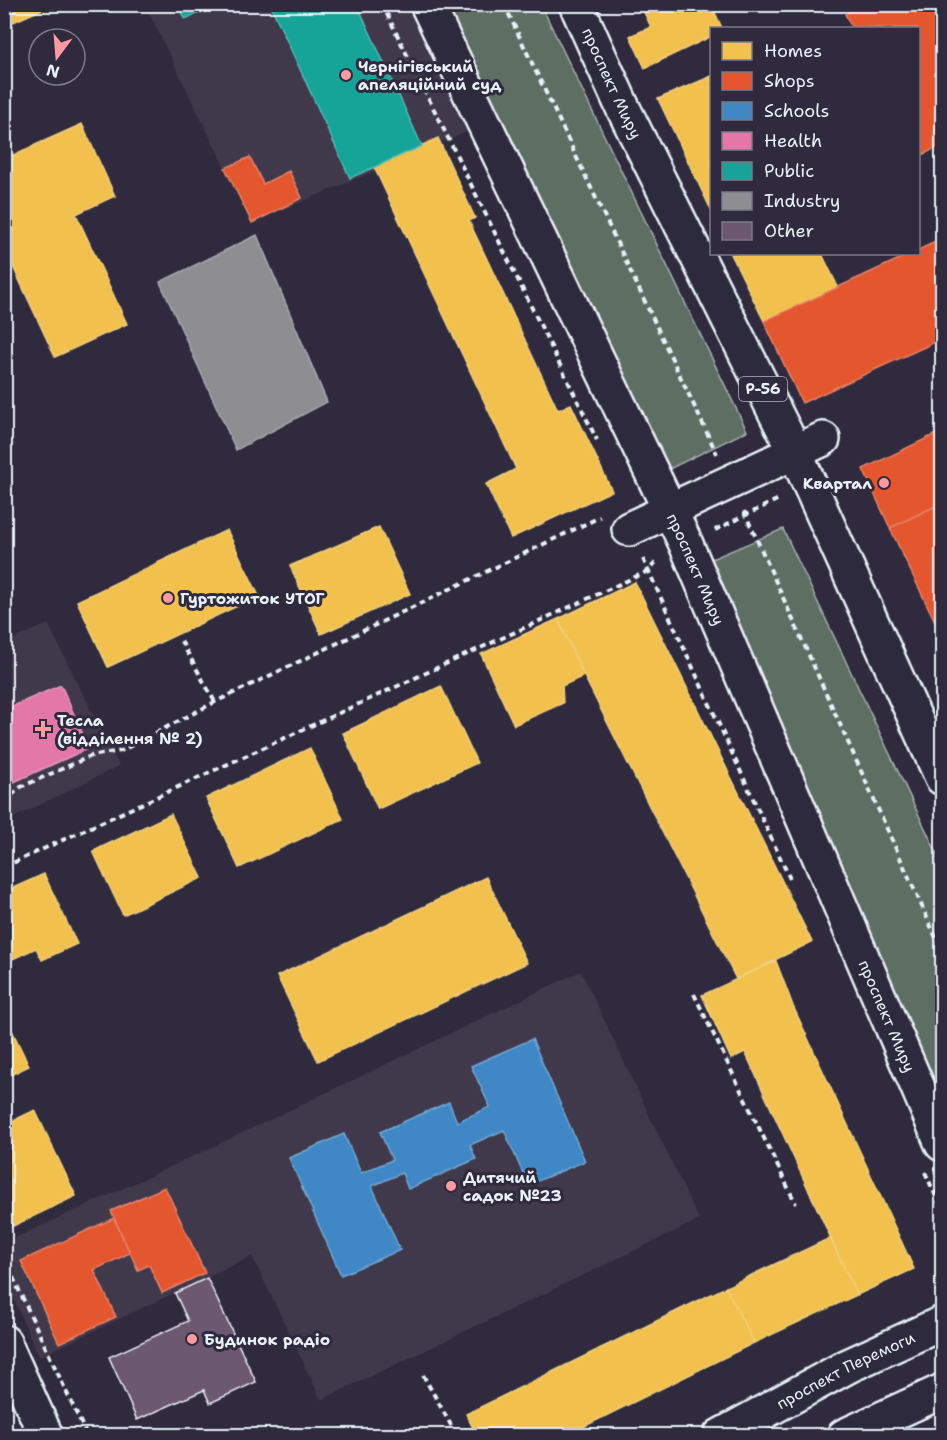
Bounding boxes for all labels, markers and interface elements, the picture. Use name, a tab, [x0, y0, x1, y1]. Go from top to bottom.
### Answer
street label: проспект Миру	[578, 24, 647, 142]
north arrow	[27, 27, 87, 87]
legend	[710, 27, 920, 255]
text: Homes	[764, 39, 822, 63]
place label: Чернігівський апеляційний суд	[358, 56, 502, 95]
text: N	[44, 59, 62, 83]
marker: Чернігівський апеляційний суд	[339, 68, 353, 82]
text: Shops	[764, 69, 815, 93]
text: Schools	[764, 99, 830, 123]
text: Health	[764, 129, 822, 153]
text: Public	[764, 159, 814, 183]
text: Industry	[764, 189, 840, 213]
text: Other	[764, 219, 814, 243]
road number: Р-56	[739, 377, 787, 401]
place label: Квартал	[803, 473, 872, 494]
marker: Квартал	[877, 476, 891, 490]
street label: проспект Миру	[662, 510, 730, 628]
place label: Гуртожиток УТОГ	[180, 588, 325, 609]
marker: Гуртожиток УТОГ	[161, 591, 175, 605]
place label: Тесла (відділення № 2)	[57, 710, 203, 749]
marker: Тесла (відділення № 2)	[34, 720, 52, 738]
street label: проспект Миру	[854, 957, 921, 1075]
place label: Дитячий садок №23	[463, 1167, 562, 1206]
marker: Дитячий садок №23	[444, 1179, 458, 1193]
street label: проспект Перемоги	[773, 1326, 918, 1414]
place label: Будинок радіо	[204, 1329, 330, 1350]
marker: Будинок радіо	[185, 1332, 199, 1346]

